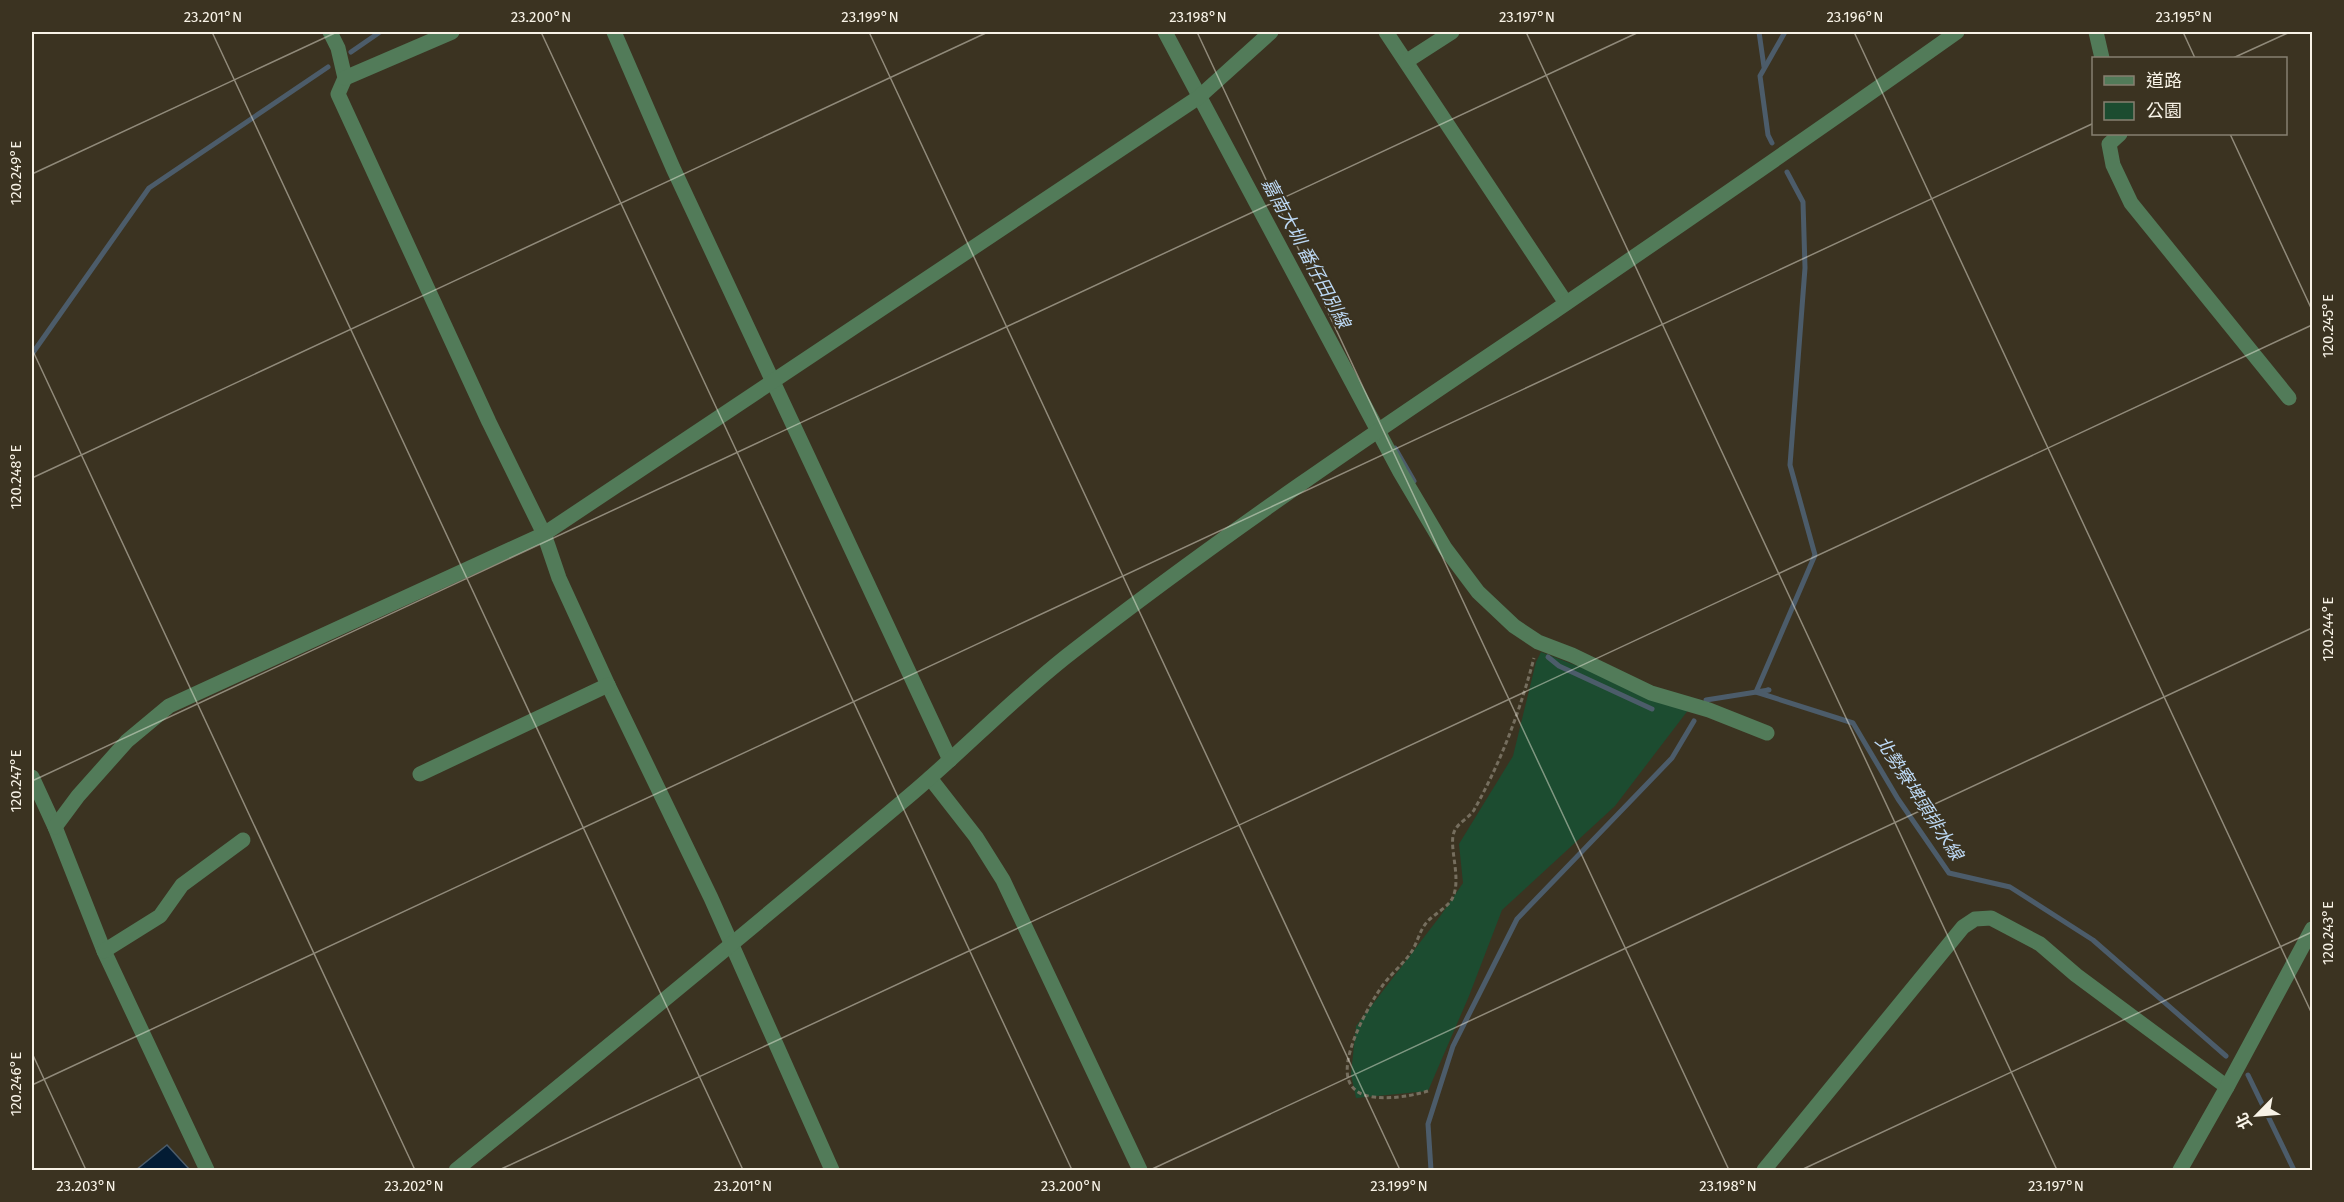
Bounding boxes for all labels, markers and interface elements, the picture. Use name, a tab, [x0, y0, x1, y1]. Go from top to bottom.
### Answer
text: 23.201°N	[184, 8, 242, 26]
text: 23.200°N	[511, 8, 571, 26]
text: 23.199°N	[841, 8, 899, 26]
text: 23.198°N	[1169, 8, 1227, 26]
text: 23.197°N	[1499, 8, 1555, 26]
text: 23.196°N	[1826, 8, 1884, 26]
text: 23.195°N	[2156, 8, 2212, 26]
legend	[2092, 57, 2287, 135]
text: 道路	[2146, 70, 2182, 92]
text: 公園	[2146, 100, 2182, 122]
text: 120.249°E	[7, 141, 25, 205]
water label: 嘉南大圳 番仔田別線	[1257, 174, 1356, 334]
text: 120.245°E	[2319, 294, 2337, 358]
text: 120.248°E	[7, 444, 25, 510]
text: 120.244°E	[2319, 597, 2337, 661]
water label: 北勢寮埤頭排水線	[1871, 732, 1969, 866]
text: 120.247°E	[7, 749, 25, 813]
text: 120.243°E	[2319, 901, 2337, 965]
text: 120.246°E	[7, 1052, 25, 1116]
north arrow	[2227, 1085, 2287, 1145]
text: 北	[2232, 1110, 2256, 1132]
text: 23.203°N	[56, 1177, 116, 1195]
text: 23.202°N	[384, 1177, 444, 1195]
text: 23.201°N	[714, 1177, 772, 1195]
text: 23.200°N	[1041, 1177, 1101, 1195]
text: 23.199°N	[1370, 1177, 1428, 1195]
text: 23.198°N	[1699, 1177, 1757, 1195]
text: 23.197°N	[2028, 1177, 2084, 1195]

